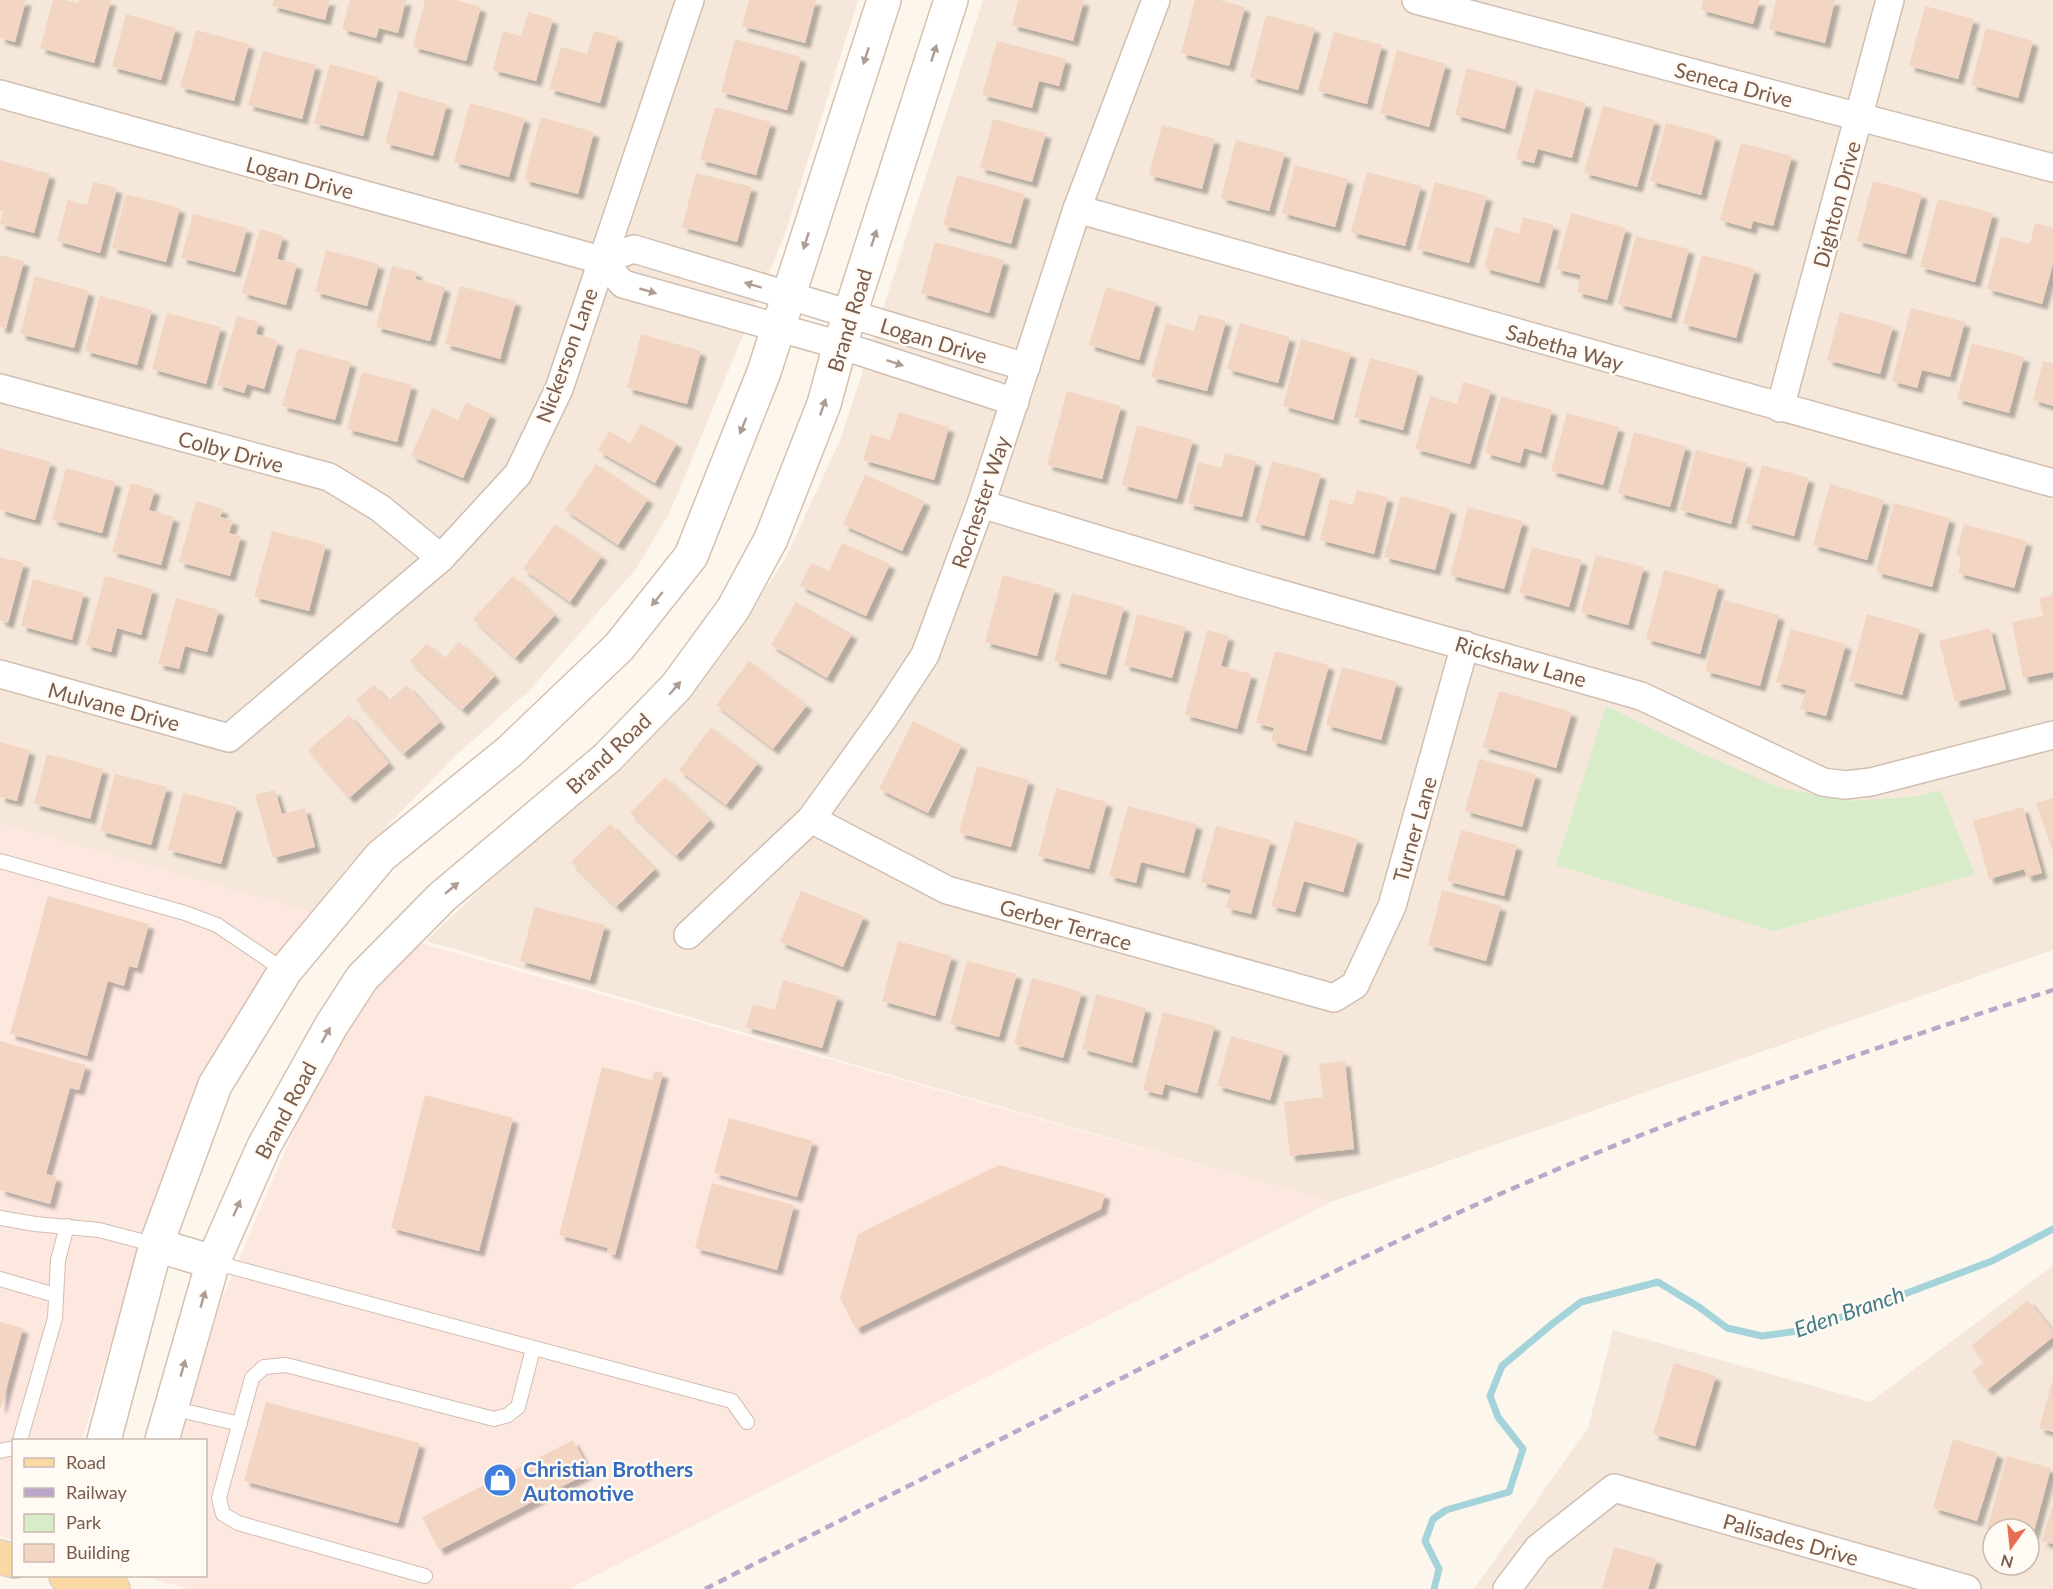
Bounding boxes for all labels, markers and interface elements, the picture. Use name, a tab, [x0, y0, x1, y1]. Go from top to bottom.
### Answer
one-way arrow	[929, 44, 939, 62]
one-way arrow	[861, 47, 870, 65]
street label: Seneca Drive	[1672, 56, 1796, 112]
street label: Dighton Drive	[1807, 138, 1865, 270]
street label: Logan Drive	[243, 151, 357, 203]
one-way arrow	[870, 229, 879, 247]
one-way arrow	[801, 232, 810, 250]
street label: Brand Road	[821, 265, 877, 375]
one-way arrow	[744, 280, 762, 289]
street label: Nickerson Lane	[530, 284, 602, 426]
one-way arrow	[639, 287, 657, 296]
street label: Logan Drive	[878, 312, 990, 368]
street label: Sabetha Way	[1503, 318, 1627, 376]
one-way arrow	[886, 359, 904, 368]
one-way arrow	[818, 398, 828, 416]
one-way arrow	[738, 417, 748, 435]
street label: Colby Drive	[176, 425, 286, 477]
street label: Rochester Way	[946, 432, 1014, 572]
one-way arrow	[651, 591, 664, 607]
street label: Rickshaw Lane	[1452, 630, 1590, 692]
street label: Mulvane Drive	[45, 676, 183, 736]
one-way arrow	[668, 681, 681, 696]
street label: Brand Road	[560, 707, 656, 799]
street label: Turner Lane	[1387, 773, 1441, 885]
one-way arrow	[444, 882, 460, 895]
street label: Gerber Terrace	[997, 893, 1135, 955]
one-way arrow	[321, 1026, 331, 1043]
street label: Brand Road	[249, 1057, 321, 1163]
one-way arrow	[232, 1200, 241, 1217]
water label: Eden Branch	[1790, 1280, 1908, 1342]
one-way arrow	[199, 1290, 208, 1308]
one-way arrow	[179, 1359, 188, 1377]
legend	[12, 1439, 207, 1577]
text: Road	[66, 1451, 106, 1473]
place label: Christian Brothers Automotive	[522, 1456, 693, 1505]
shop icon: Christian Brothers Automotive	[482, 1462, 518, 1498]
text: Railway	[66, 1481, 127, 1503]
street label: Palisades Drive	[1720, 1508, 1862, 1570]
text: Park	[66, 1511, 102, 1533]
north arrow	[1981, 1517, 2041, 1577]
text: Building	[66, 1541, 130, 1563]
text: N	[1999, 1551, 2015, 1573]

